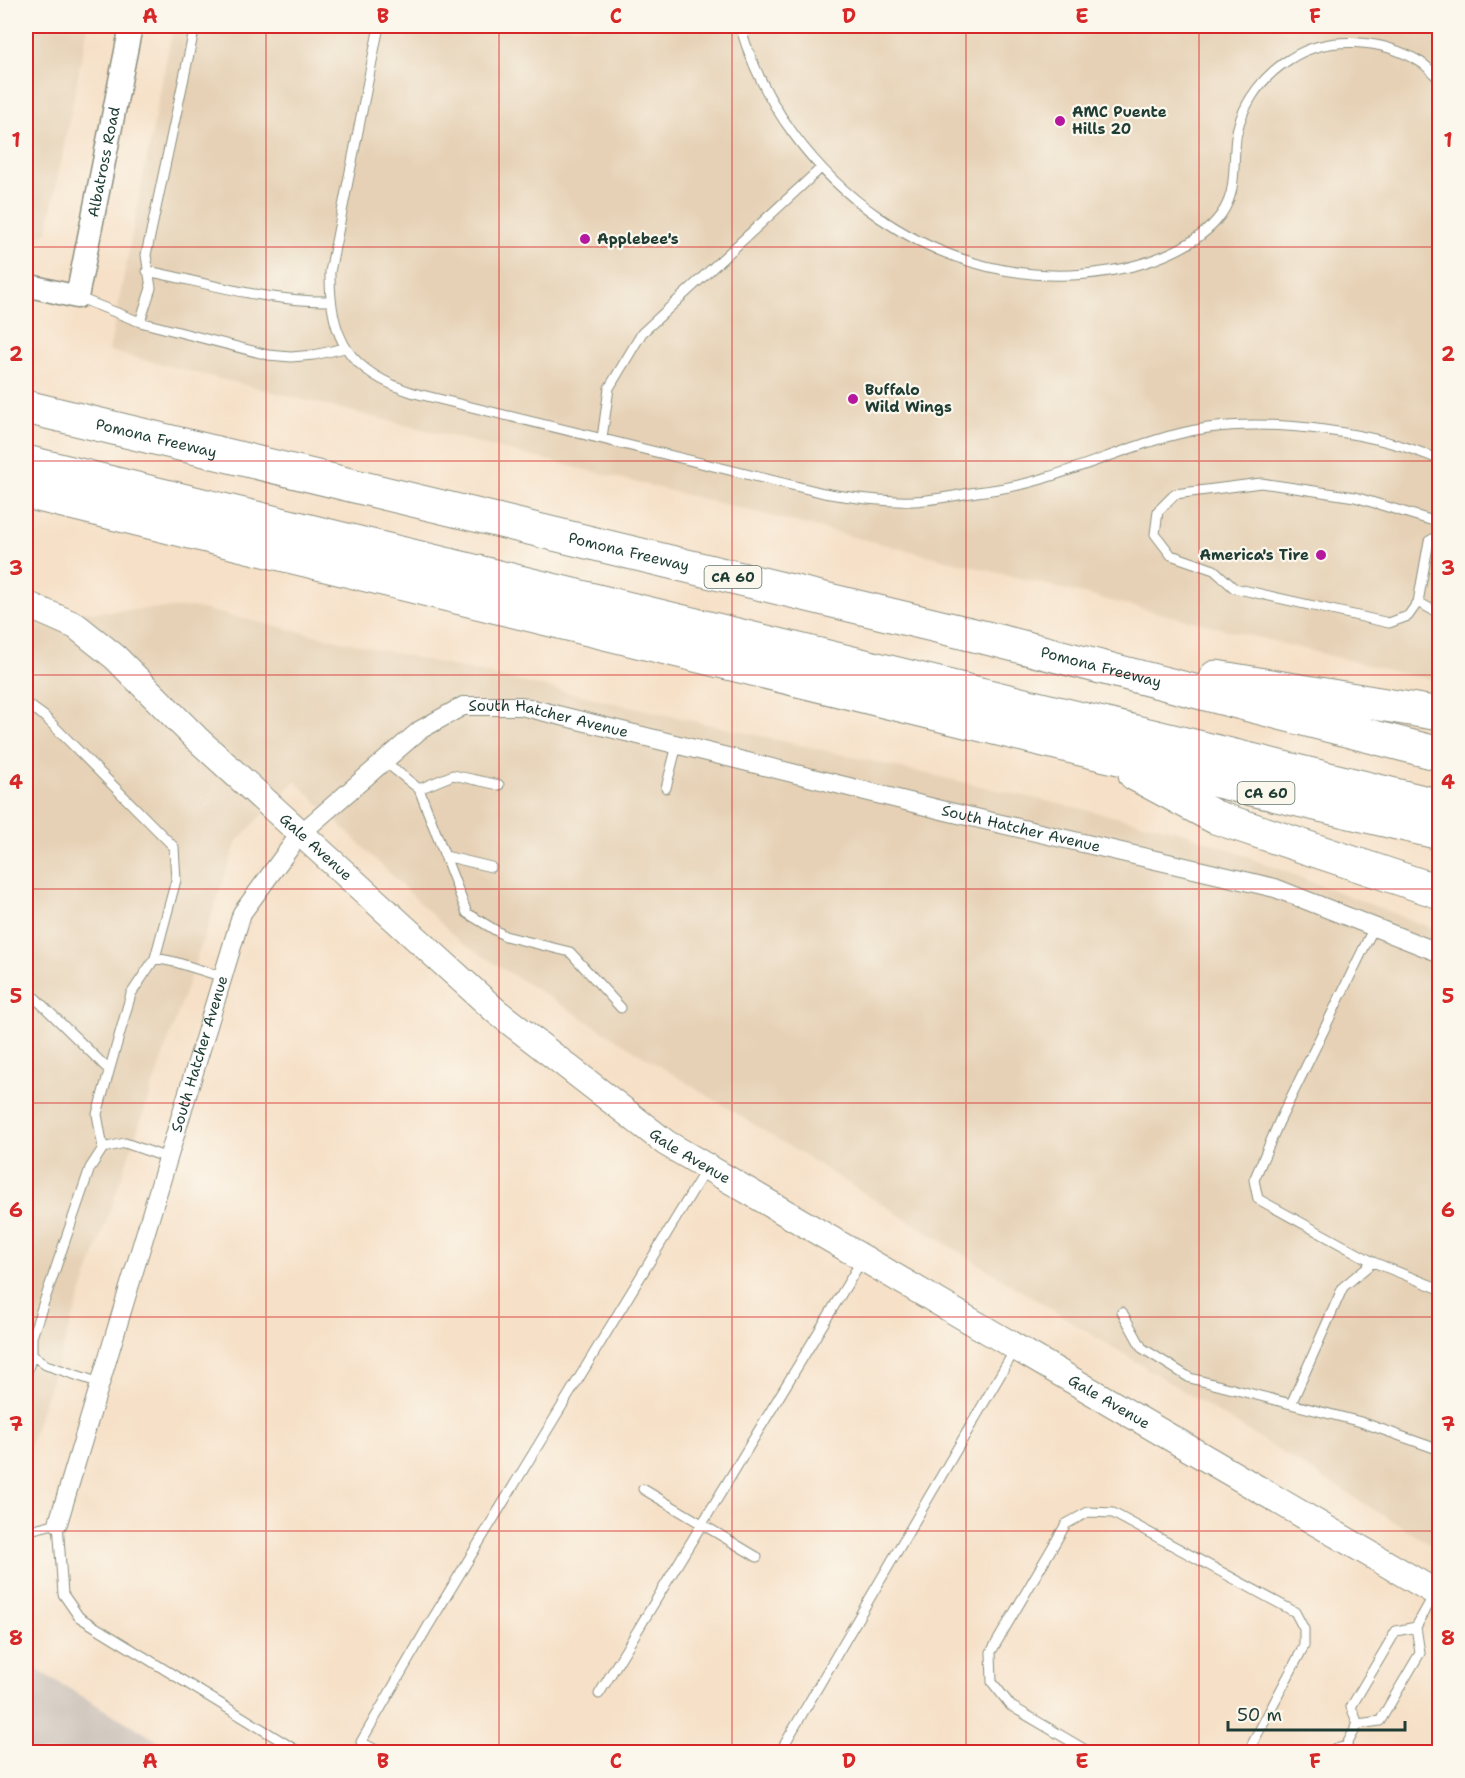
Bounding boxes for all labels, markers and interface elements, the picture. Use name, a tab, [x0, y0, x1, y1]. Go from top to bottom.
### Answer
text: A	[142, 3, 158, 29]
text: B	[377, 3, 389, 29]
text: C	[610, 3, 622, 29]
text: D	[842, 3, 856, 29]
text: E	[1075, 3, 1089, 29]
text: F	[1309, 3, 1321, 29]
place label: AMC Puente Hills 20	[1072, 102, 1167, 139]
street label: Albatross Road	[83, 105, 125, 219]
marker: AMC Puente Hills 20	[1053, 114, 1067, 128]
text: 1	[11, 127, 21, 153]
text: 1	[1443, 127, 1453, 153]
place label: Applebee's	[597, 229, 679, 249]
marker: Applebee's	[578, 232, 592, 246]
text: 2	[9, 341, 23, 367]
text: 2	[1441, 341, 1455, 367]
place label: Buffalo Wild Wings	[865, 380, 952, 417]
marker: Buffalo Wild Wings	[846, 392, 860, 406]
street label: Pomona Freeway	[94, 414, 219, 463]
street label: Pomona Freeway	[566, 528, 691, 576]
place label: America's Tire	[1199, 545, 1309, 565]
marker: America's Tire	[1314, 548, 1328, 562]
text: 3	[9, 555, 23, 581]
text: 3	[1441, 555, 1455, 581]
road number: CA 60	[704, 566, 762, 588]
street label: Pomona Freeway	[1038, 642, 1163, 692]
street label: South Hatcher Avenue	[469, 696, 630, 742]
text: 4	[9, 769, 23, 795]
text: 4	[1441, 769, 1455, 795]
road number: CA 60	[1238, 782, 1294, 804]
street label: South Hatcher Avenue	[939, 800, 1102, 857]
street label: Gale Avenue	[275, 809, 356, 885]
street label: South Hatcher Avenue	[166, 973, 233, 1135]
text: 5	[10, 983, 22, 1009]
text: 5	[1442, 983, 1454, 1009]
street label: Gale Avenue	[645, 1124, 734, 1188]
text: 6	[9, 1197, 23, 1223]
text: 6	[1441, 1197, 1455, 1223]
street label: Gale Avenue	[1065, 1370, 1154, 1434]
text: 7	[9, 1411, 23, 1437]
text: 7	[1441, 1411, 1455, 1437]
text: 8	[9, 1625, 23, 1651]
text: 8	[1441, 1625, 1455, 1651]
scale bar	[1228, 1694, 1405, 1732]
text: 50 m	[1237, 1703, 1282, 1727]
text: A	[142, 1748, 158, 1774]
text: B	[377, 1748, 389, 1774]
text: C	[610, 1748, 622, 1774]
text: D	[842, 1748, 856, 1774]
text: E	[1075, 1748, 1089, 1774]
text: F	[1309, 1748, 1321, 1774]

